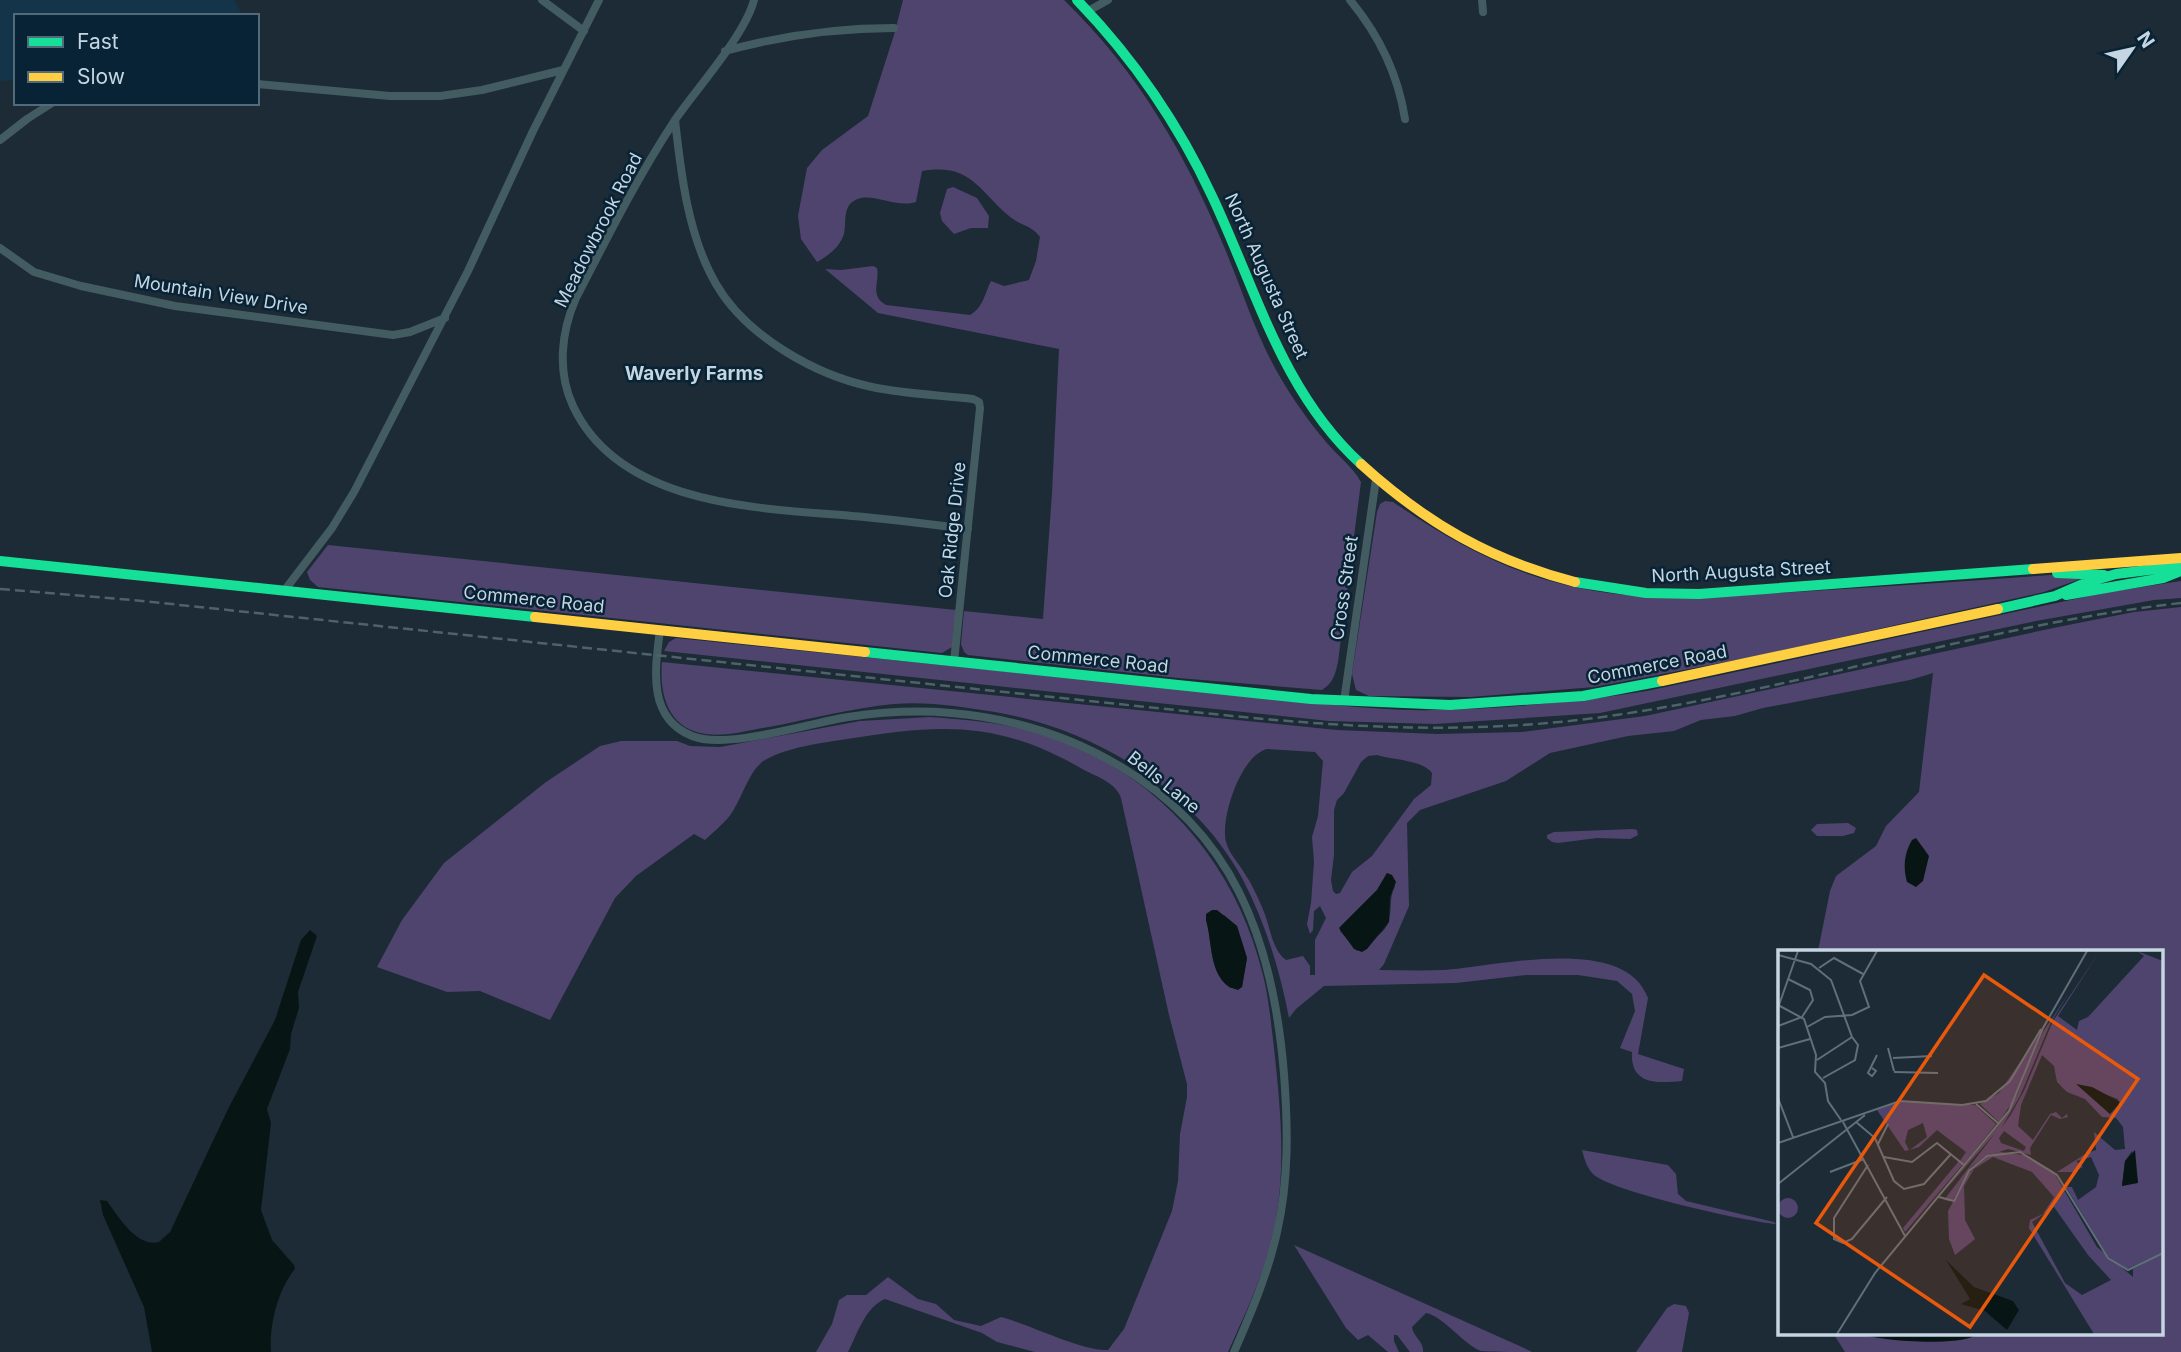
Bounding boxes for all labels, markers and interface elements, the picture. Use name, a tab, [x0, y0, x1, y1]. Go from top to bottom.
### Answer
legend	[14, 14, 259, 105]
north arrow	[2097, 14, 2167, 84]
text: N	[2132, 27, 2159, 52]
text: Fast	[77, 29, 119, 54]
text: Slow	[77, 64, 125, 89]
street label: Meadowbrook Road	[550, 149, 646, 311]
street label: North Augusta Street	[1221, 190, 1313, 362]
street label: Mountain View Drive	[132, 270, 310, 318]
district label: Waverly Farms	[625, 362, 763, 385]
street label: Oak Ridge Drive	[934, 461, 970, 599]
street label: Cross Street	[1326, 534, 1362, 642]
street label: North Augusta Street	[1651, 556, 1831, 586]
street label: Commerce Road	[462, 581, 606, 617]
street label: Commerce Road	[1585, 640, 1729, 688]
street label: Commerce Road	[1026, 641, 1170, 677]
street label: Bells Lane	[1124, 746, 1204, 818]
inset map	[1778, 950, 2164, 1334]

